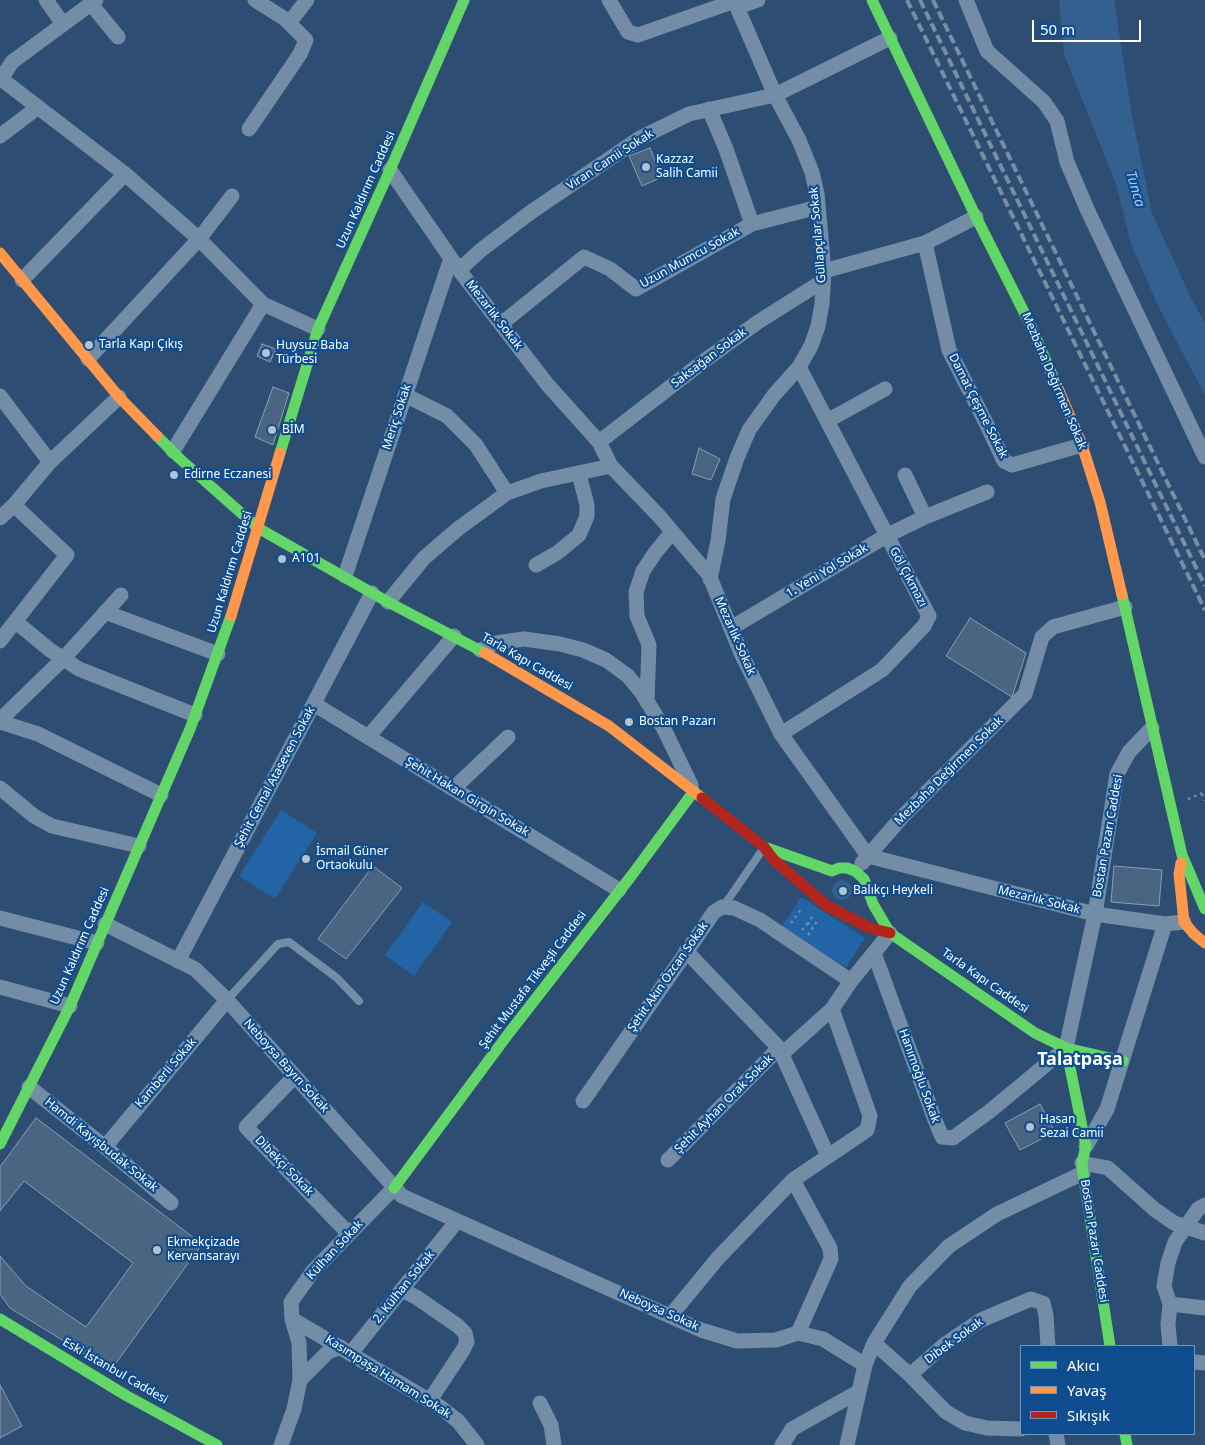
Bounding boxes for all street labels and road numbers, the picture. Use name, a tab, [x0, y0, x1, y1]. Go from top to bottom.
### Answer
street label: Viran Camii Sokak	[564, 127, 656, 193]
street label: Uzun Kaldırım Caddesi	[334, 129, 398, 251]
street label: Güllapçılar Sokak	[807, 186, 829, 284]
street label: Uzun Mumcu Sokak	[638, 225, 742, 291]
street label: Mezarlık Sokak	[462, 277, 526, 353]
street label: Mezbaha Değirmen Sokak	[1019, 310, 1089, 452]
street label: Saksağan Sokak	[669, 325, 749, 391]
street label: Damat Çeşme Sokak	[945, 351, 1011, 461]
street label: Meriç Sokak	[380, 382, 414, 452]
street label: Uzun Kaldırım Caddesi	[205, 509, 255, 635]
street label: 1. Yeni Yol Sokak	[783, 541, 871, 601]
street label: Göl Çıkmazı	[886, 544, 930, 610]
street label: Mezarlık Sokak	[711, 595, 759, 677]
street label: Tarla Kapı Caddesi	[479, 630, 575, 694]
street label: Şehit Cemal Ataseven Sokak	[232, 704, 318, 850]
street label: Mezbaha Değirmen Sokak	[892, 714, 1006, 828]
street label: Şehit Hakan Girgin Sokak	[403, 754, 531, 840]
street label: Bostan Pazarı Caddesi	[1090, 773, 1126, 899]
street label: Mezarlık Sokak	[997, 883, 1081, 917]
street label: Uzun Kaldırım Caddesi	[48, 885, 112, 1007]
street label: Şehit Mustafa Tikveşli Caddesi	[476, 908, 590, 1052]
street label: Şehit Akın Özcan Sokak	[625, 919, 711, 1035]
street label: Tarla Kapı Caddesi	[939, 946, 1031, 1016]
street label: Neboysa Bayırı Sokak	[240, 1016, 332, 1116]
street label: Hanımoğlu Sokak	[895, 1027, 943, 1125]
street label: Kamberli Sokak	[132, 1035, 200, 1111]
street label: Şehit Ayhan Orak Sokak	[672, 1052, 776, 1156]
street label: Hamdi Kayışbudak Sokak	[42, 1095, 160, 1195]
street label: Dibekçi Sokak	[252, 1133, 316, 1199]
street label: Bostan Pazarı Caddesi	[1077, 1178, 1111, 1304]
street label: Külhan Sokak	[304, 1217, 366, 1283]
street label: 2. Külhan Sokak	[370, 1248, 438, 1326]
street label: Neboysa Sokak	[617, 1286, 701, 1334]
street label: Dibek Sokak	[922, 1315, 986, 1367]
street label: Kasımpaşa Hamam Sokak	[323, 1332, 453, 1422]
street label: Eski İstanbul Caddesi	[60, 1335, 170, 1407]

